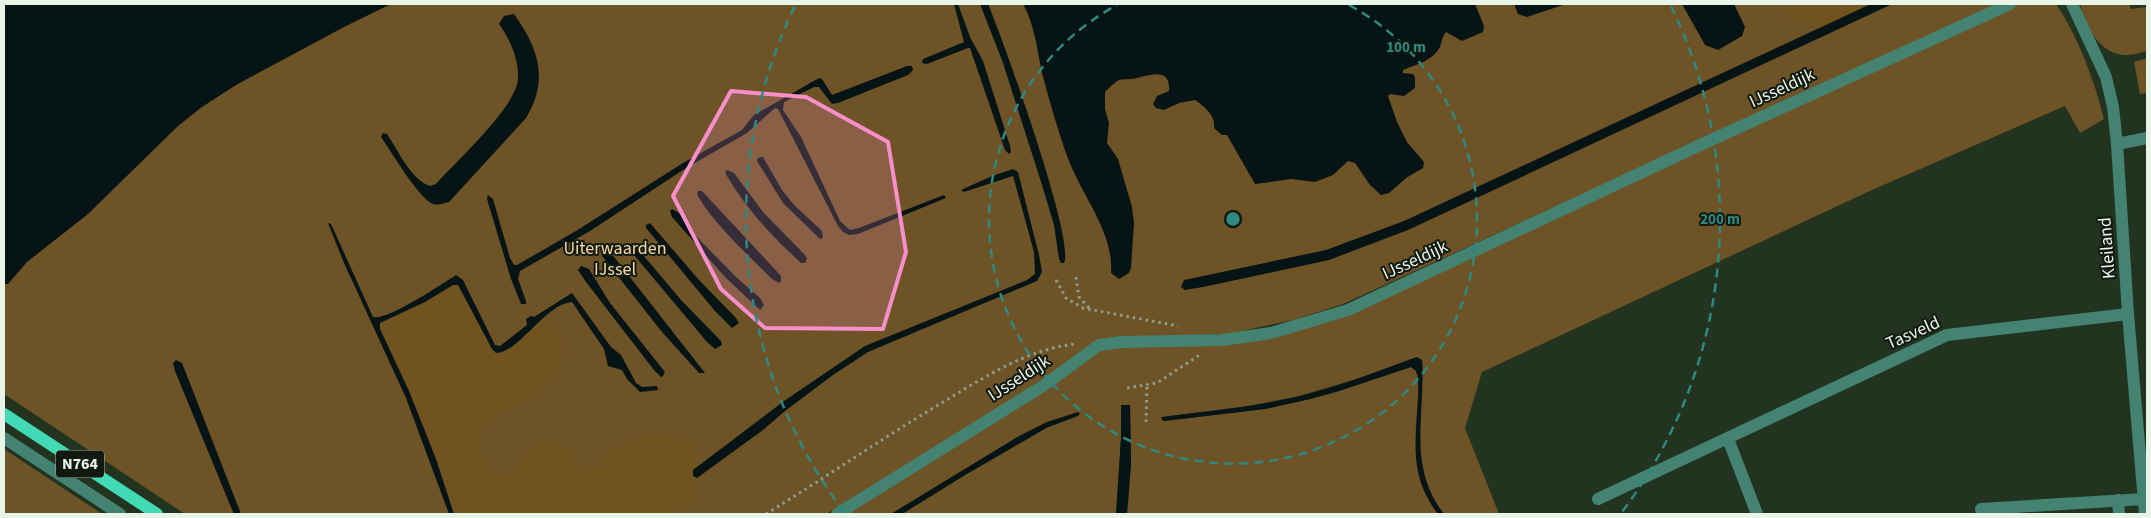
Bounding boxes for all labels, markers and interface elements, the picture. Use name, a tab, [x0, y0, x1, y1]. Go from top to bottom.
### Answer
text: 100 m	[1386, 37, 1426, 58]
street label: IJsseldijk	[1745, 62, 1819, 114]
text: 200 m	[1700, 209, 1740, 230]
centre of rings	[1224, 210, 1242, 228]
street label: Kleiland	[2092, 216, 2122, 280]
street label: IJsseldijk	[1378, 234, 1452, 286]
park label: Uiterwaarden IJssel	[563, 236, 667, 282]
street label: Tasveld	[1882, 310, 1944, 356]
street label: IJsseldijk	[983, 348, 1055, 407]
road number: N764	[56, 450, 104, 478]

